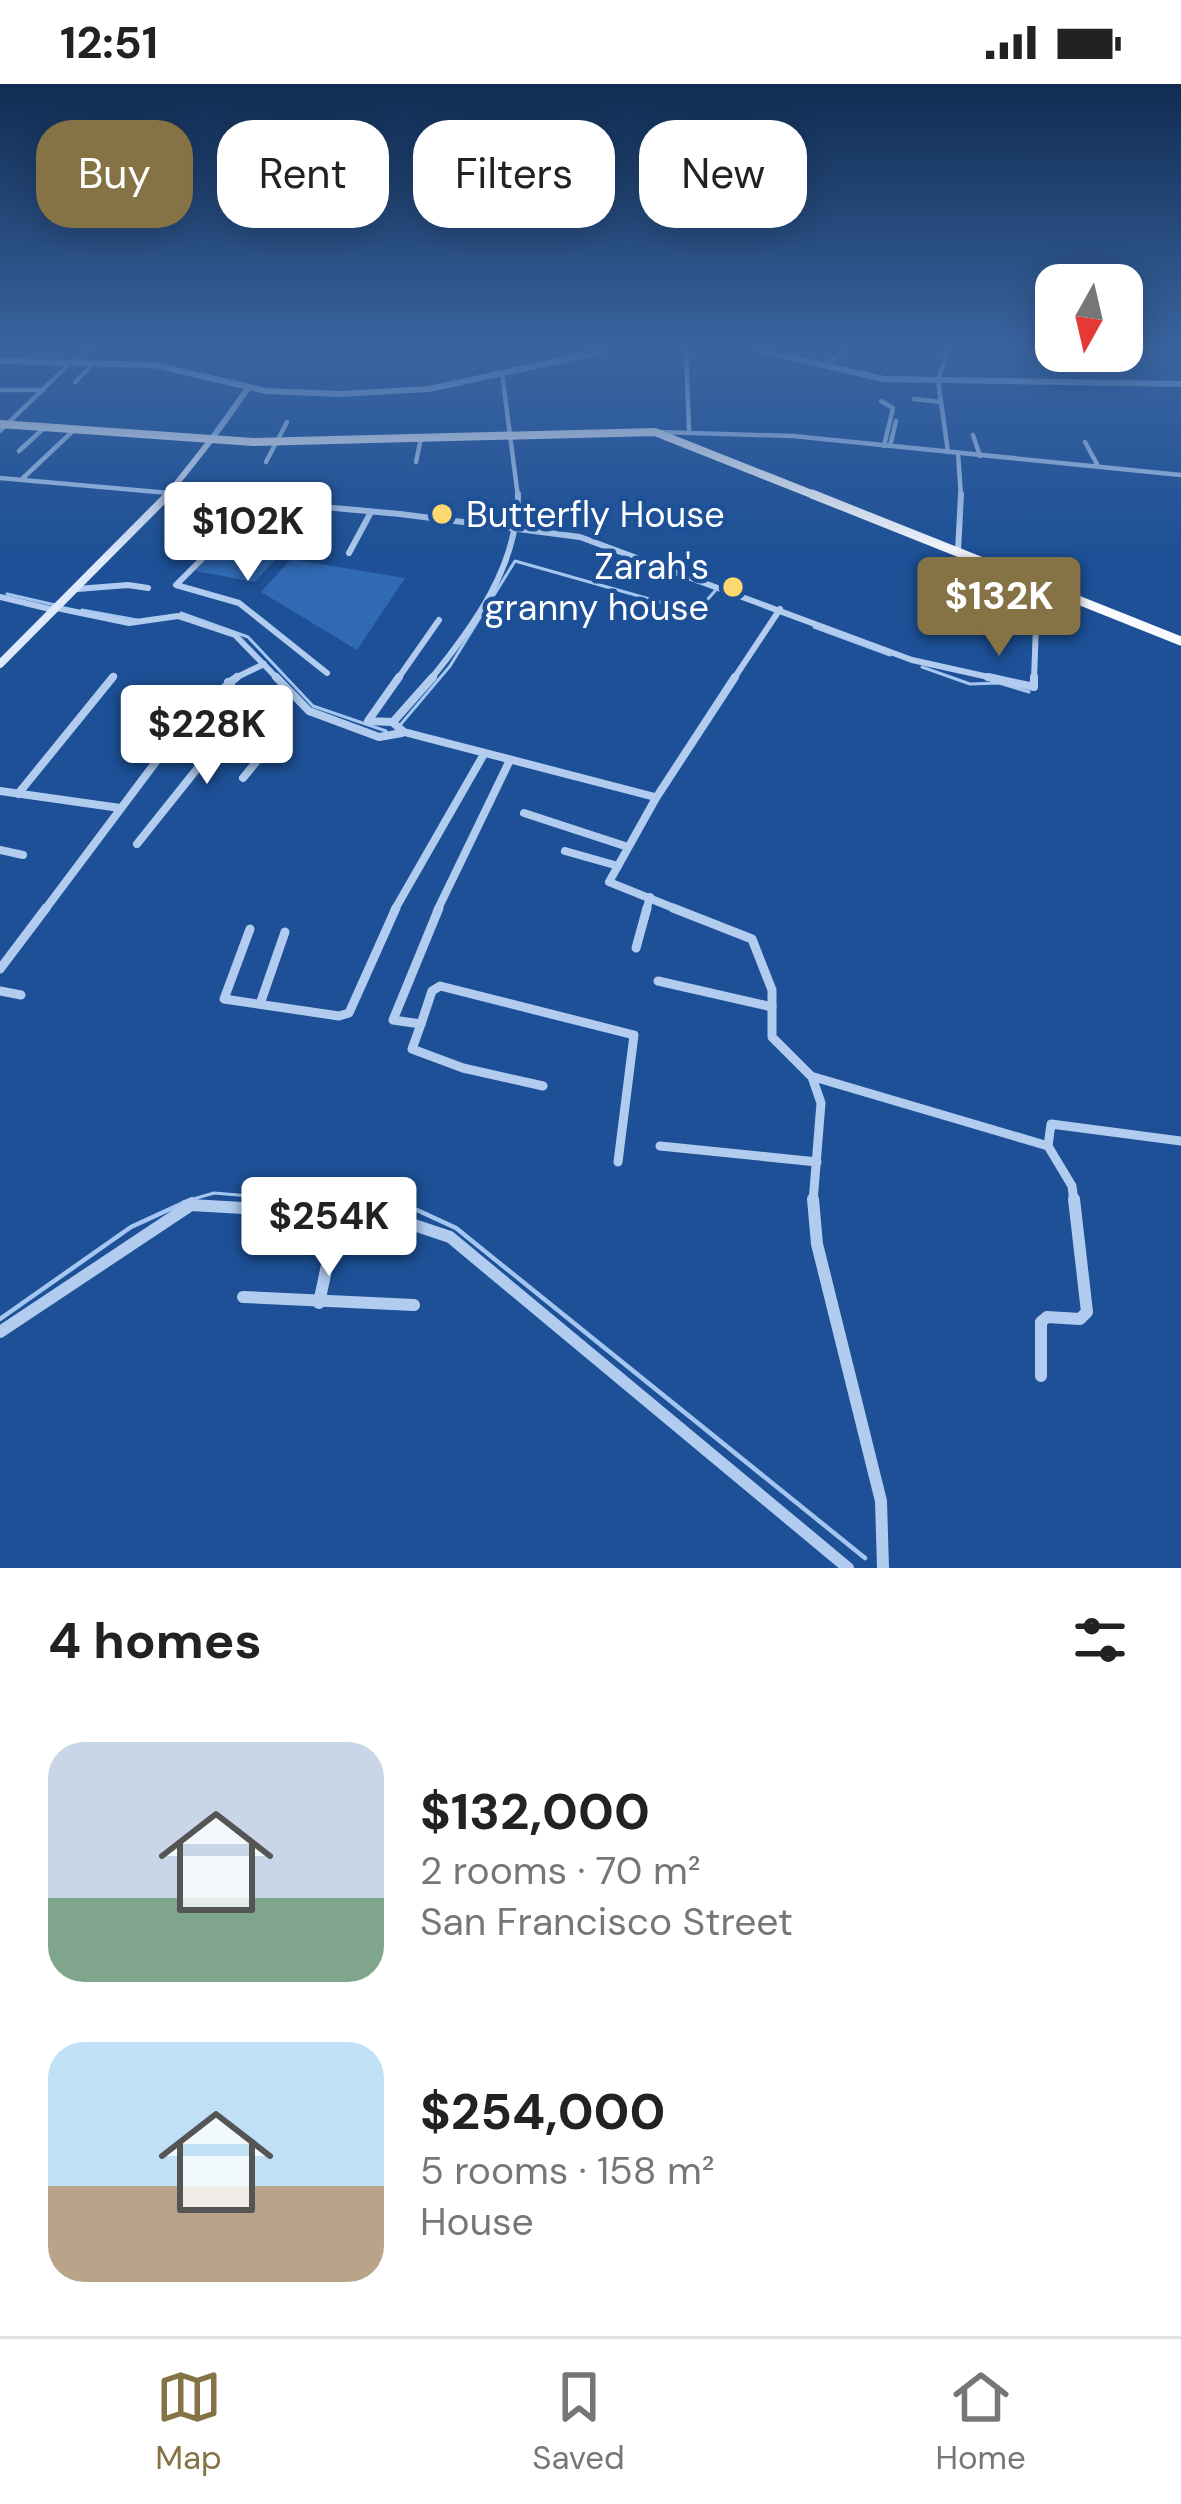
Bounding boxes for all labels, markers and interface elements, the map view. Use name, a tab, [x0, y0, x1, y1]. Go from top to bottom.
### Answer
text: 12:51	[60, 13, 158, 72]
chip: Buy	[36, 120, 193, 228]
chip: Rent	[217, 120, 389, 228]
chip: Filters	[413, 120, 615, 228]
chip: New	[639, 120, 807, 228]
north arrow	[1035, 264, 1143, 372]
map controls	[1035, 264, 1143, 372]
pin: $102K	[164, 482, 332, 584]
place label: Butterfly House	[466, 491, 725, 538]
text: $102K	[191, 495, 305, 546]
marker: Butterfly House	[429, 501, 455, 527]
place label: Zarah's granny house	[484, 543, 709, 631]
pin: $132K	[915, 557, 1083, 659]
text: $132K	[944, 570, 1054, 621]
marker: Zarah's granny house	[720, 574, 746, 600]
pin: $228K	[123, 685, 291, 787]
text: $228K	[148, 698, 266, 749]
pin: $254K	[245, 1177, 413, 1279]
text: $254K	[268, 1190, 390, 1241]
text: 4 homes	[48, 1607, 262, 1674]
icon: filters	[1067, 1607, 1133, 1673]
text: $132,000	[420, 1778, 650, 1845]
icon: home	[144, 1790, 288, 1934]
text: 2 rooms · 70 m²	[420, 1845, 701, 1896]
text: San Francisco Street	[420, 1896, 793, 1947]
text: $254,000	[420, 2078, 665, 2145]
icon: home	[144, 2090, 288, 2234]
text: 5 rooms · 158 m²	[420, 2145, 715, 2196]
text: House	[420, 2196, 534, 2247]
tab: Map	[155, 2364, 222, 2479]
tab: Saved	[532, 2364, 625, 2479]
tab: Home	[935, 2364, 1026, 2479]

